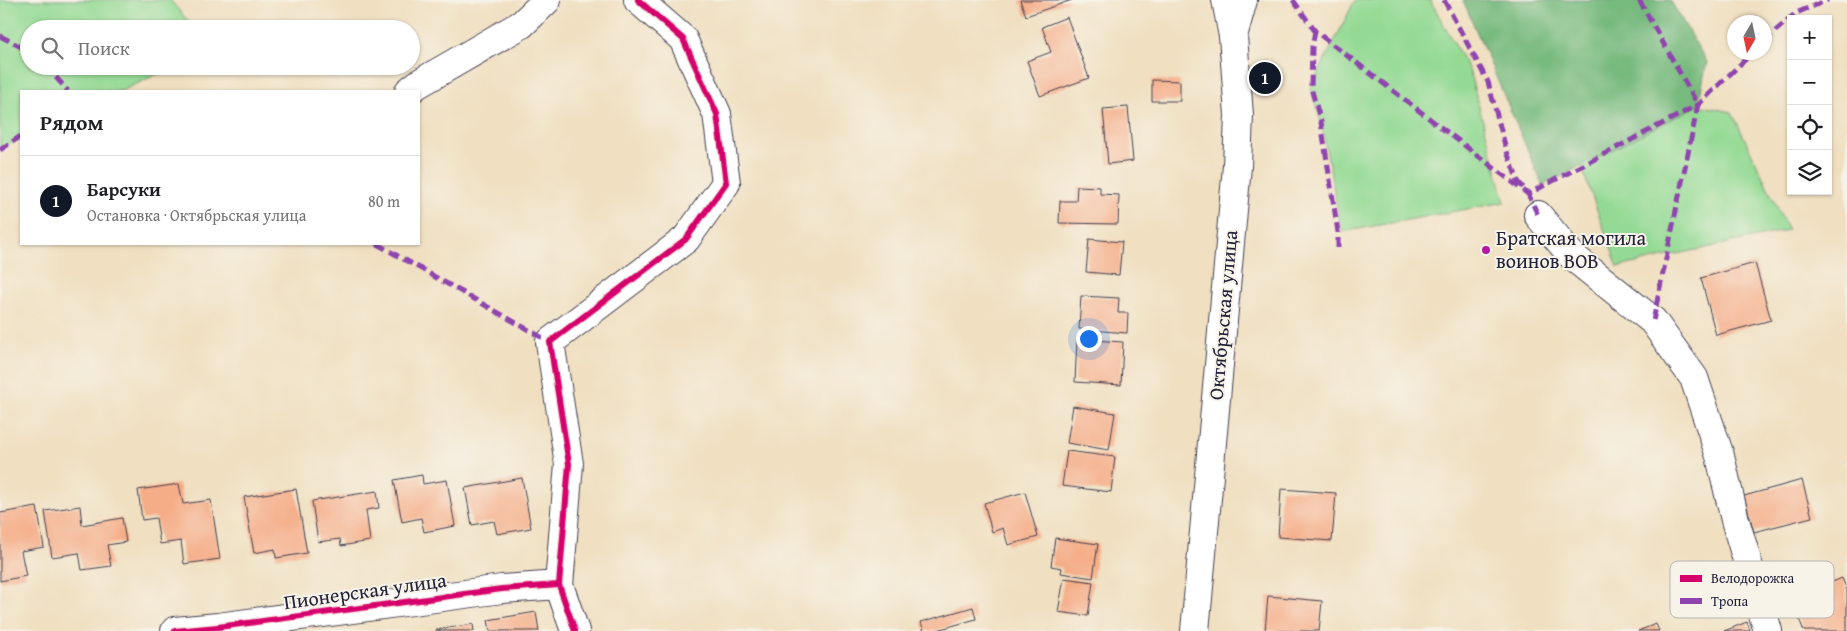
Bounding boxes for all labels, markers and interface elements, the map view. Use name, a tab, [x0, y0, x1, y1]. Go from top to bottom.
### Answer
north arrow	[1727, 15, 1772, 60]
map controls	[1787, 15, 1832, 195]
button: +	[1787, 15, 1832, 60]
search box	[20, 20, 420, 75]
icon: search	[38, 34, 66, 62]
text: Поиск	[78, 34, 130, 62]
pin: 1	[1249, 59, 1281, 97]
button: −	[1787, 60, 1832, 105]
button: locate	[1787, 105, 1832, 150]
text: Рядом	[40, 107, 103, 138]
button: layers	[1787, 150, 1832, 195]
text: Барсуки	[87, 175, 161, 203]
text: 1	[52, 189, 60, 213]
text: 80 m	[368, 189, 400, 213]
text: Остановка · Октябрьская улица	[87, 203, 306, 227]
place label: Братская могила воинов ВОВ	[1496, 223, 1647, 275]
street label: Октябрьская улица	[1201, 228, 1244, 401]
marker: Братская могила воинов ВОВ	[1480, 244, 1492, 256]
your location	[1076, 326, 1102, 352]
legend	[1670, 561, 1834, 618]
street label: Пионерская улица	[282, 565, 449, 616]
text: Велодорожка	[1711, 568, 1794, 588]
text: Тропа	[1711, 591, 1748, 611]

